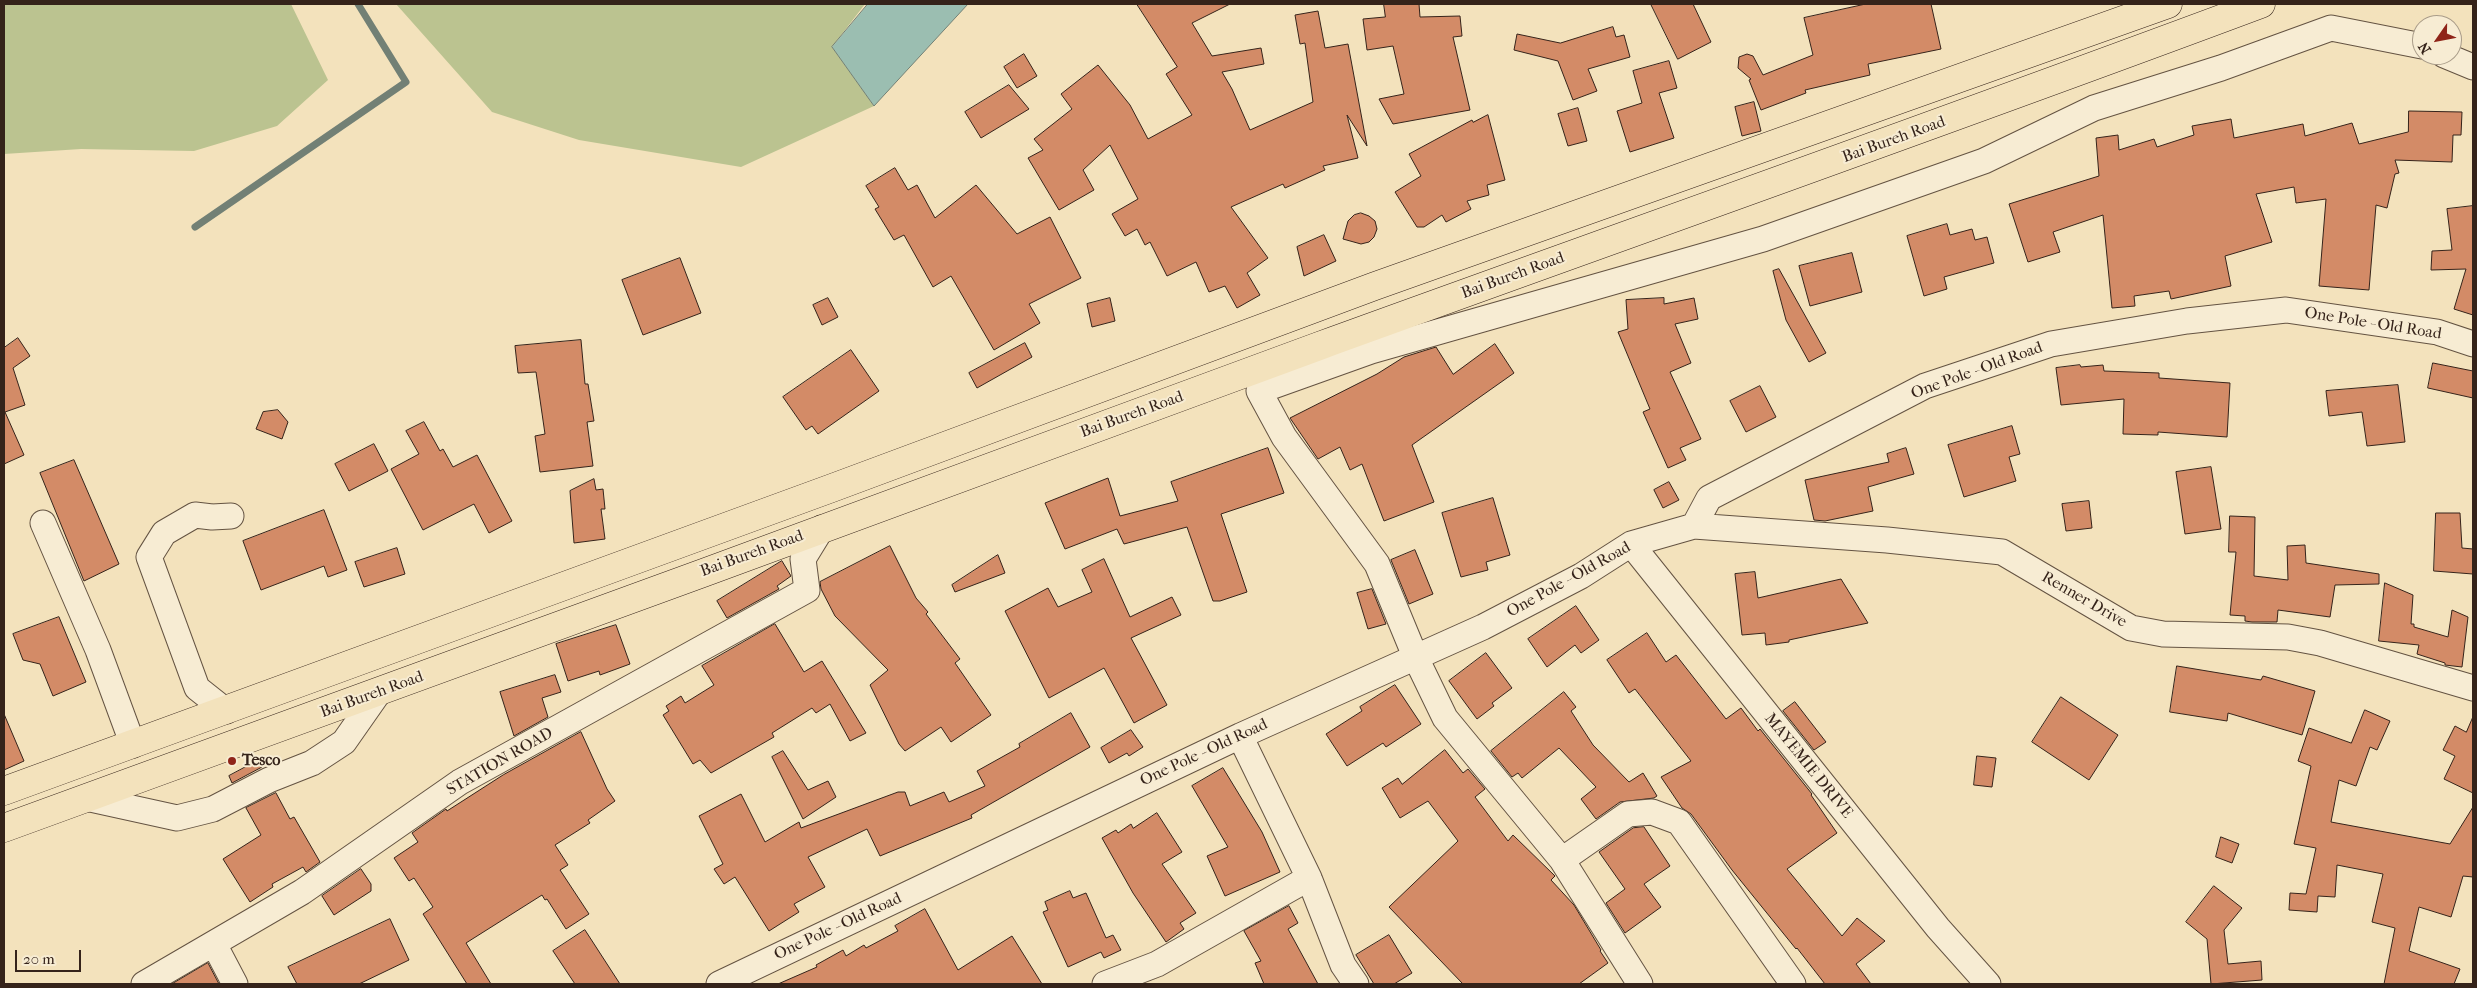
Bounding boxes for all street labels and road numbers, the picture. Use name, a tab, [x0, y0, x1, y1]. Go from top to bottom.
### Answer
street label: Bai Bureh Road	[1840, 113, 1948, 167]
street label: Bai Bureh Road	[1459, 249, 1567, 303]
street label: One Pole - Old Road	[2303, 304, 2443, 344]
street label: One Pole - Old Road	[1909, 338, 2045, 404]
street label: Bai Bureh Road	[1078, 388, 1186, 442]
street label: Bai Bureh Road	[698, 527, 806, 581]
street label: One Pole - Old Road	[1504, 538, 1634, 622]
street label: Renner Drive	[2038, 568, 2130, 632]
street label: Bai Bureh Road	[318, 668, 426, 722]
street label: MAYEMIE DRIVE	[1760, 710, 1856, 822]
street label: One Pole - Old Road	[1137, 715, 1271, 791]
street label: STATION ROAD	[443, 724, 557, 800]
street label: One Pole - Old Road	[771, 889, 905, 965]

